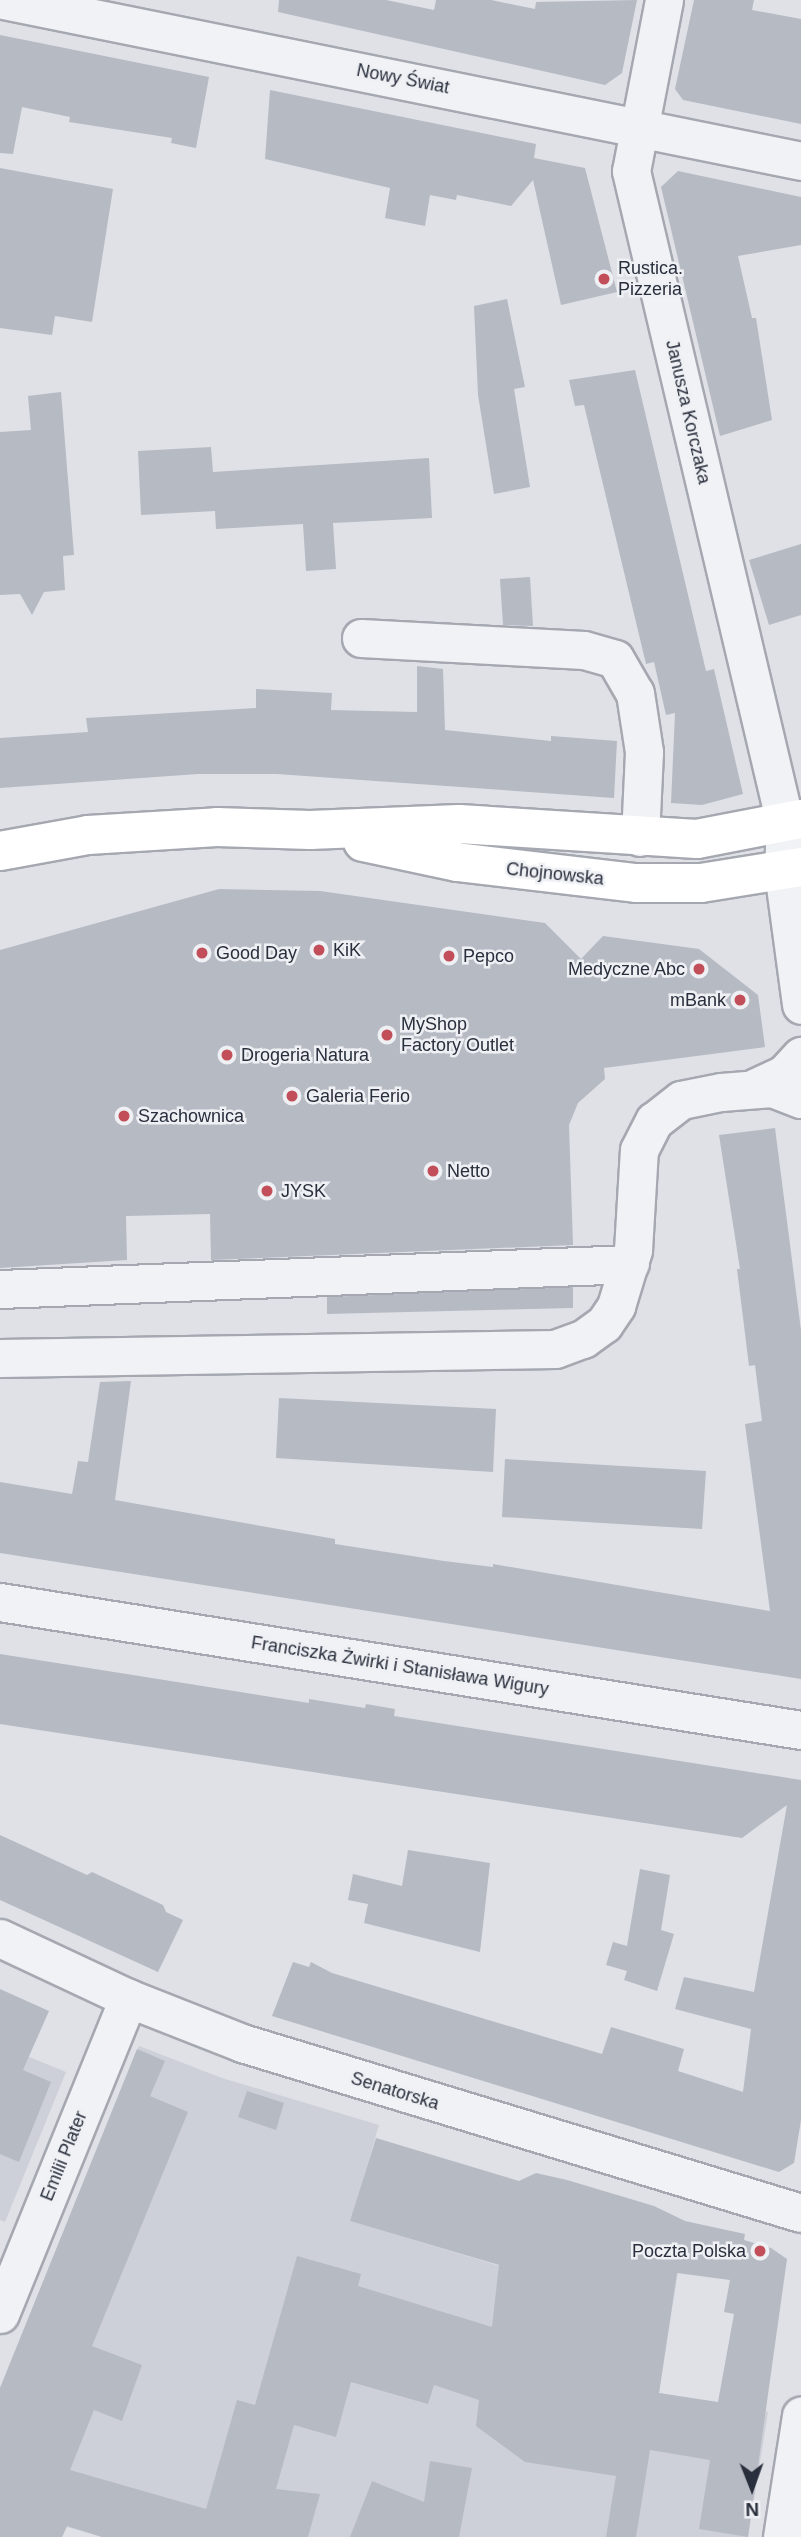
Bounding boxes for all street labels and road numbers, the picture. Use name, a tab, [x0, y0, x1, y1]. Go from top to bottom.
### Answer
street label: Nowy Świat	[355, 59, 451, 99]
street label: Janusza Korczaka	[661, 338, 715, 486]
street label: Chojnowska	[505, 858, 605, 890]
street label: Franciszka Żwirki i Stanisława Wigury	[250, 1632, 550, 1700]
street label: Senatorska	[348, 2067, 442, 2115]
street label: Emilii Plater	[36, 2108, 92, 2204]

